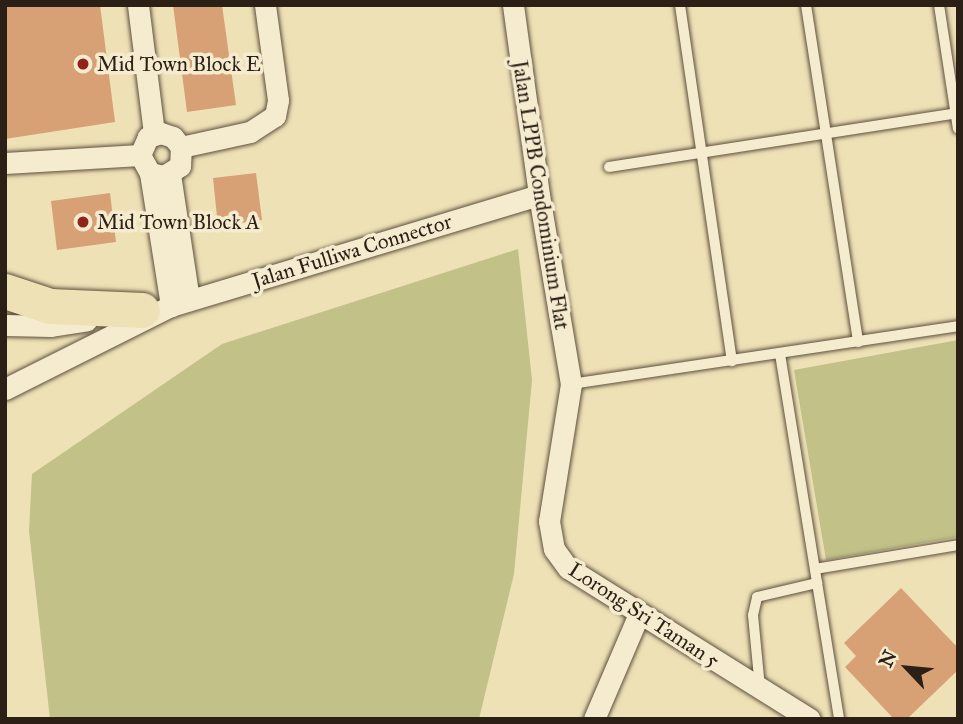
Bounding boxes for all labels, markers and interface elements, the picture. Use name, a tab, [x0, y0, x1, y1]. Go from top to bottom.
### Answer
place label: Mid Town Block E	[97, 51, 261, 77]
marker: Mid Town Block E	[75, 56, 91, 72]
street label: Jalan LPPB Condominium Flat	[507, 59, 575, 331]
place label: Mid Town Block A	[97, 209, 260, 235]
street label: Jalan Fulliwa Connector	[249, 209, 455, 293]
marker: Mid Town Block A	[75, 214, 91, 230]
street label: Lorong Sri Taman 5	[564, 557, 724, 673]
north arrow	[872, 633, 942, 703]
text: N	[874, 646, 902, 671]

